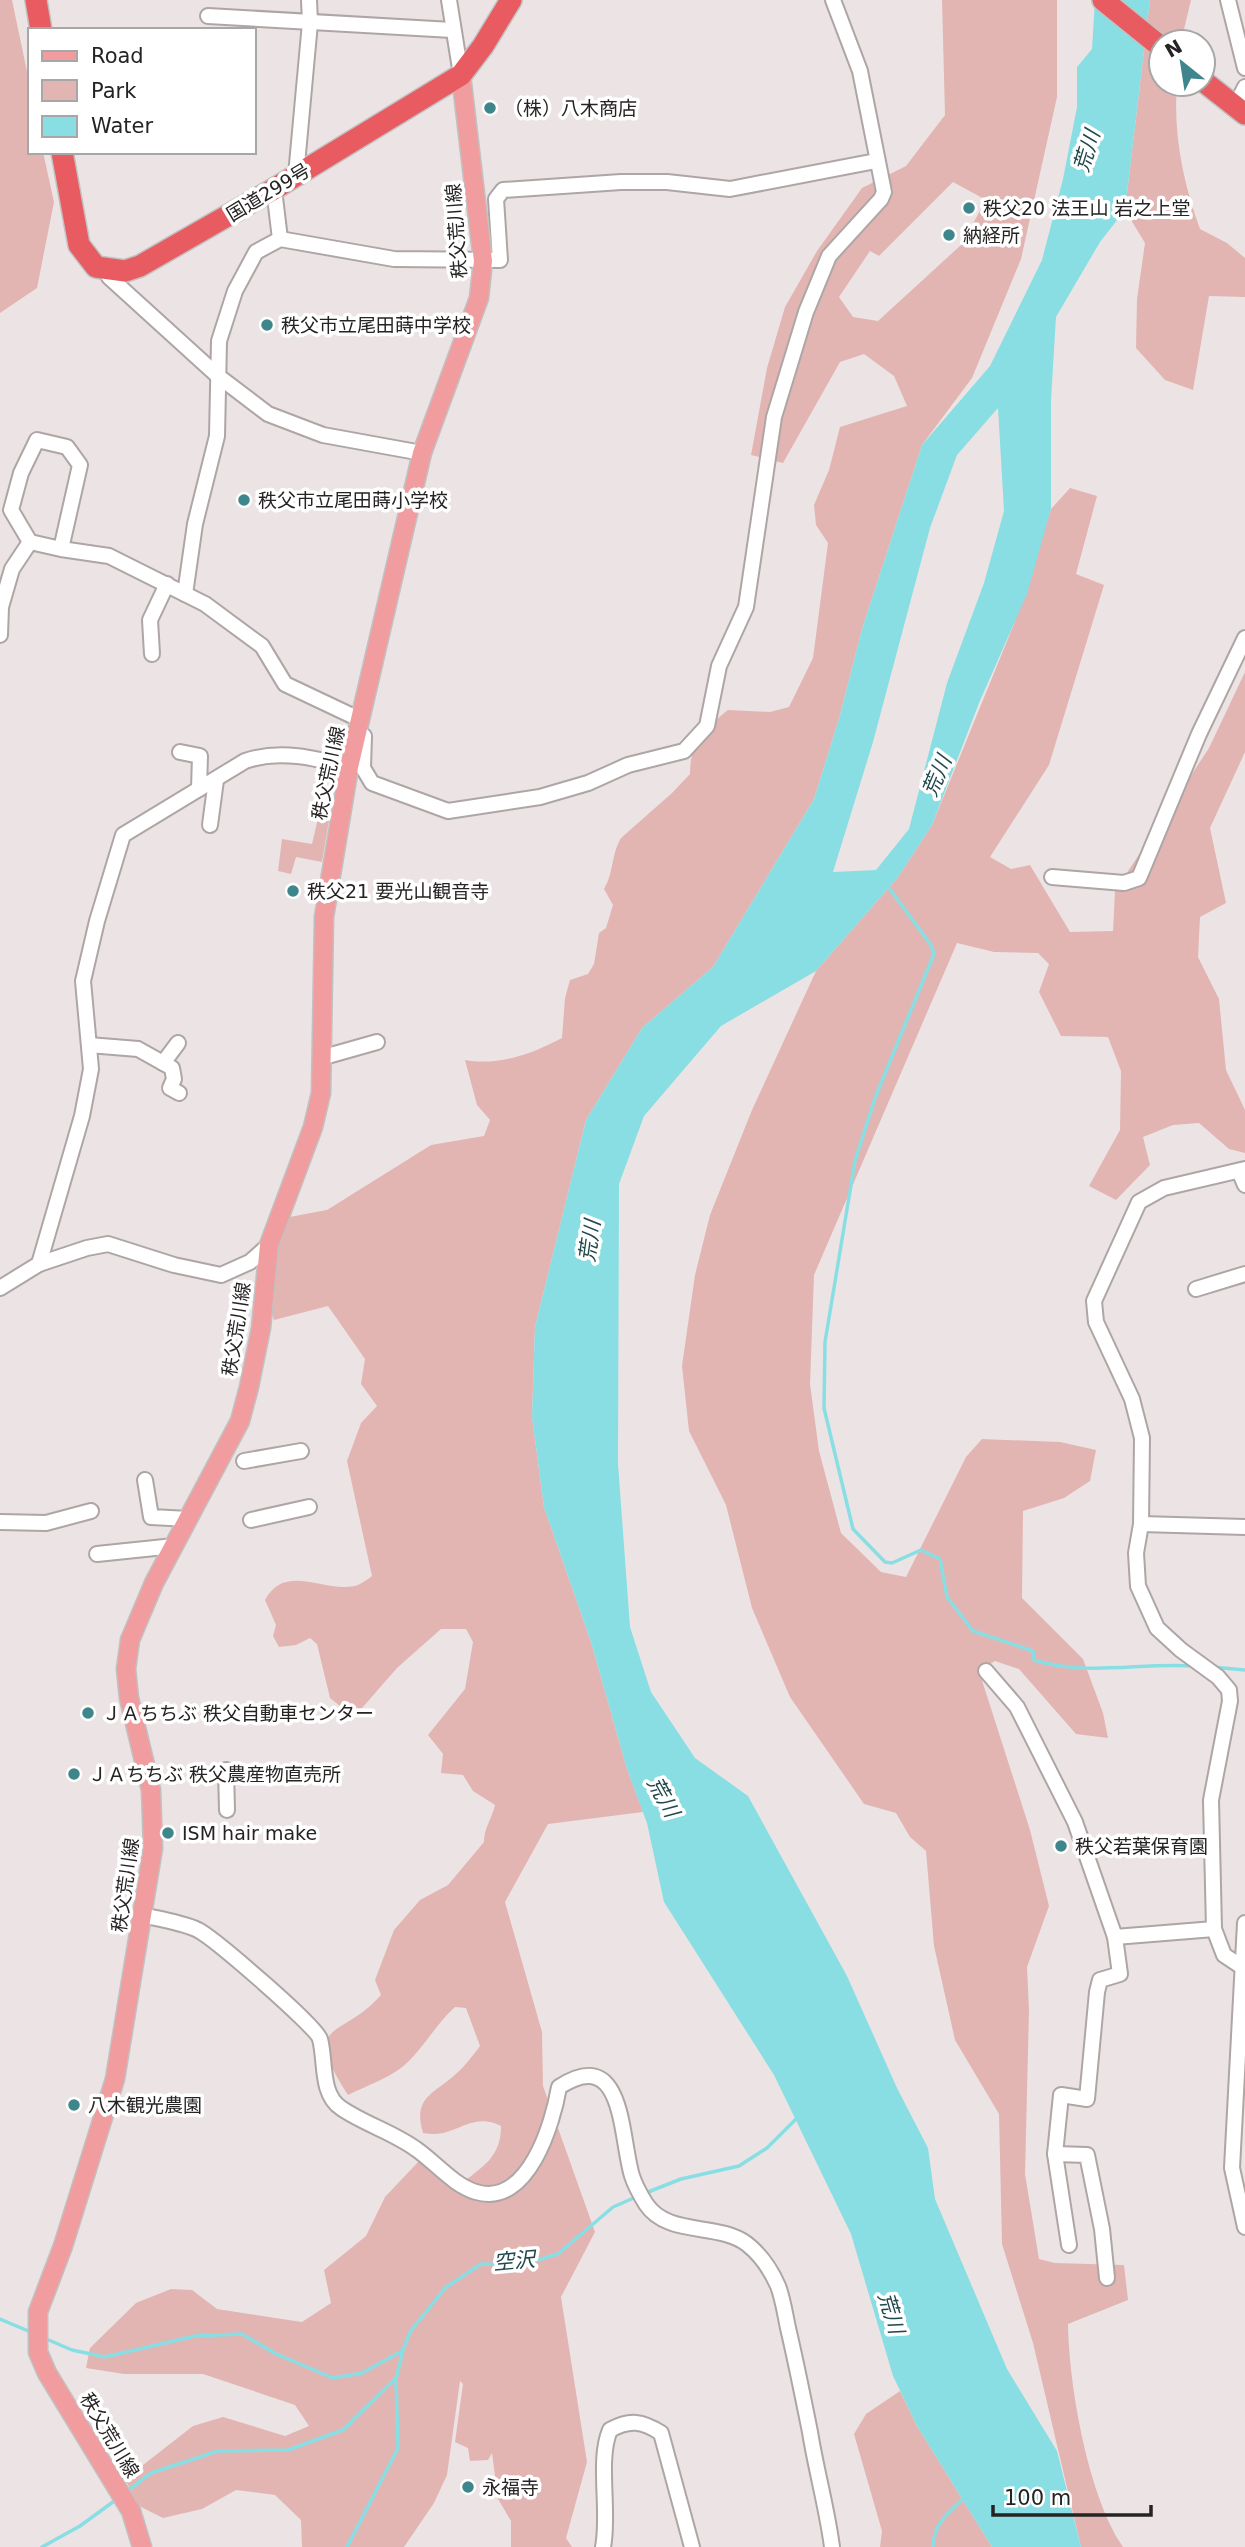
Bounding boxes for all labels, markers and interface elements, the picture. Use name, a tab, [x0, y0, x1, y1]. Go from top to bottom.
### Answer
legend	[28, 28, 256, 154]
north arrow	[1147, 28, 1217, 98]
text: N	[1161, 35, 1186, 62]
text: Road	[91, 44, 144, 68]
text: Park	[91, 79, 137, 103]
place label: （株）八木商店	[504, 97, 637, 119]
marker: （株）八木商店	[482, 100, 498, 116]
text: Water	[91, 114, 153, 138]
water label: 荒川	[1069, 125, 1105, 175]
street label: 国道299号	[222, 159, 314, 225]
street label: 秩父荒川線	[442, 183, 470, 279]
place label: 秩父20 法王山 岩之上堂	[983, 197, 1190, 219]
marker: 秩父20 法王山 岩之上堂	[961, 200, 977, 216]
place label: 納経所	[963, 224, 1020, 246]
marker: 納経所	[941, 227, 957, 243]
place label: 秩父市立尾田蒔中学校	[281, 314, 471, 336]
marker: 秩父市立尾田蒔中学校	[259, 317, 275, 333]
place label: 秩父市立尾田蒔小学校	[258, 489, 448, 511]
marker: 秩父市立尾田蒔小学校	[236, 492, 252, 508]
street label: 秩父荒川線	[307, 724, 349, 822]
water label: 荒川	[918, 750, 957, 800]
place label: 秩父21 要光山観音寺	[307, 880, 489, 902]
marker: 秩父21 要光山観音寺	[285, 883, 301, 899]
water label: 荒川	[575, 1217, 605, 1263]
street label: 秩父荒川線	[218, 1280, 254, 1378]
place label: ＪＡちちぶ 秩父自動車センター	[102, 1702, 374, 1724]
marker: ＪＡちちぶ 秩父自動車センター	[80, 1705, 96, 1721]
place label: ＪＡちちぶ 秩父農産物直売所	[88, 1763, 341, 1785]
marker: ＪＡちちぶ 秩父農産物直売所	[66, 1766, 82, 1782]
water label: 荒川	[642, 1773, 685, 1823]
place label: ISM hair make	[182, 1822, 317, 1844]
marker: ISM hair make	[160, 1825, 176, 1841]
place label: 秩父若葉保育園	[1075, 1835, 1208, 1857]
street label: 秩父荒川線	[107, 1836, 143, 1934]
marker: 秩父若葉保育園	[1053, 1838, 1069, 1854]
place label: 八木観光農園	[88, 2094, 202, 2116]
marker: 八木観光農園	[66, 2097, 82, 2113]
water label: 空沢	[492, 2247, 539, 2275]
water label: 荒川	[873, 2289, 909, 2339]
street label: 秩父荒川線	[76, 2389, 144, 2481]
scale bar	[993, 2474, 1150, 2518]
place label: 永福寺	[482, 2476, 539, 2498]
marker: 永福寺	[460, 2479, 476, 2495]
text: 100 m	[1004, 2486, 1071, 2510]

